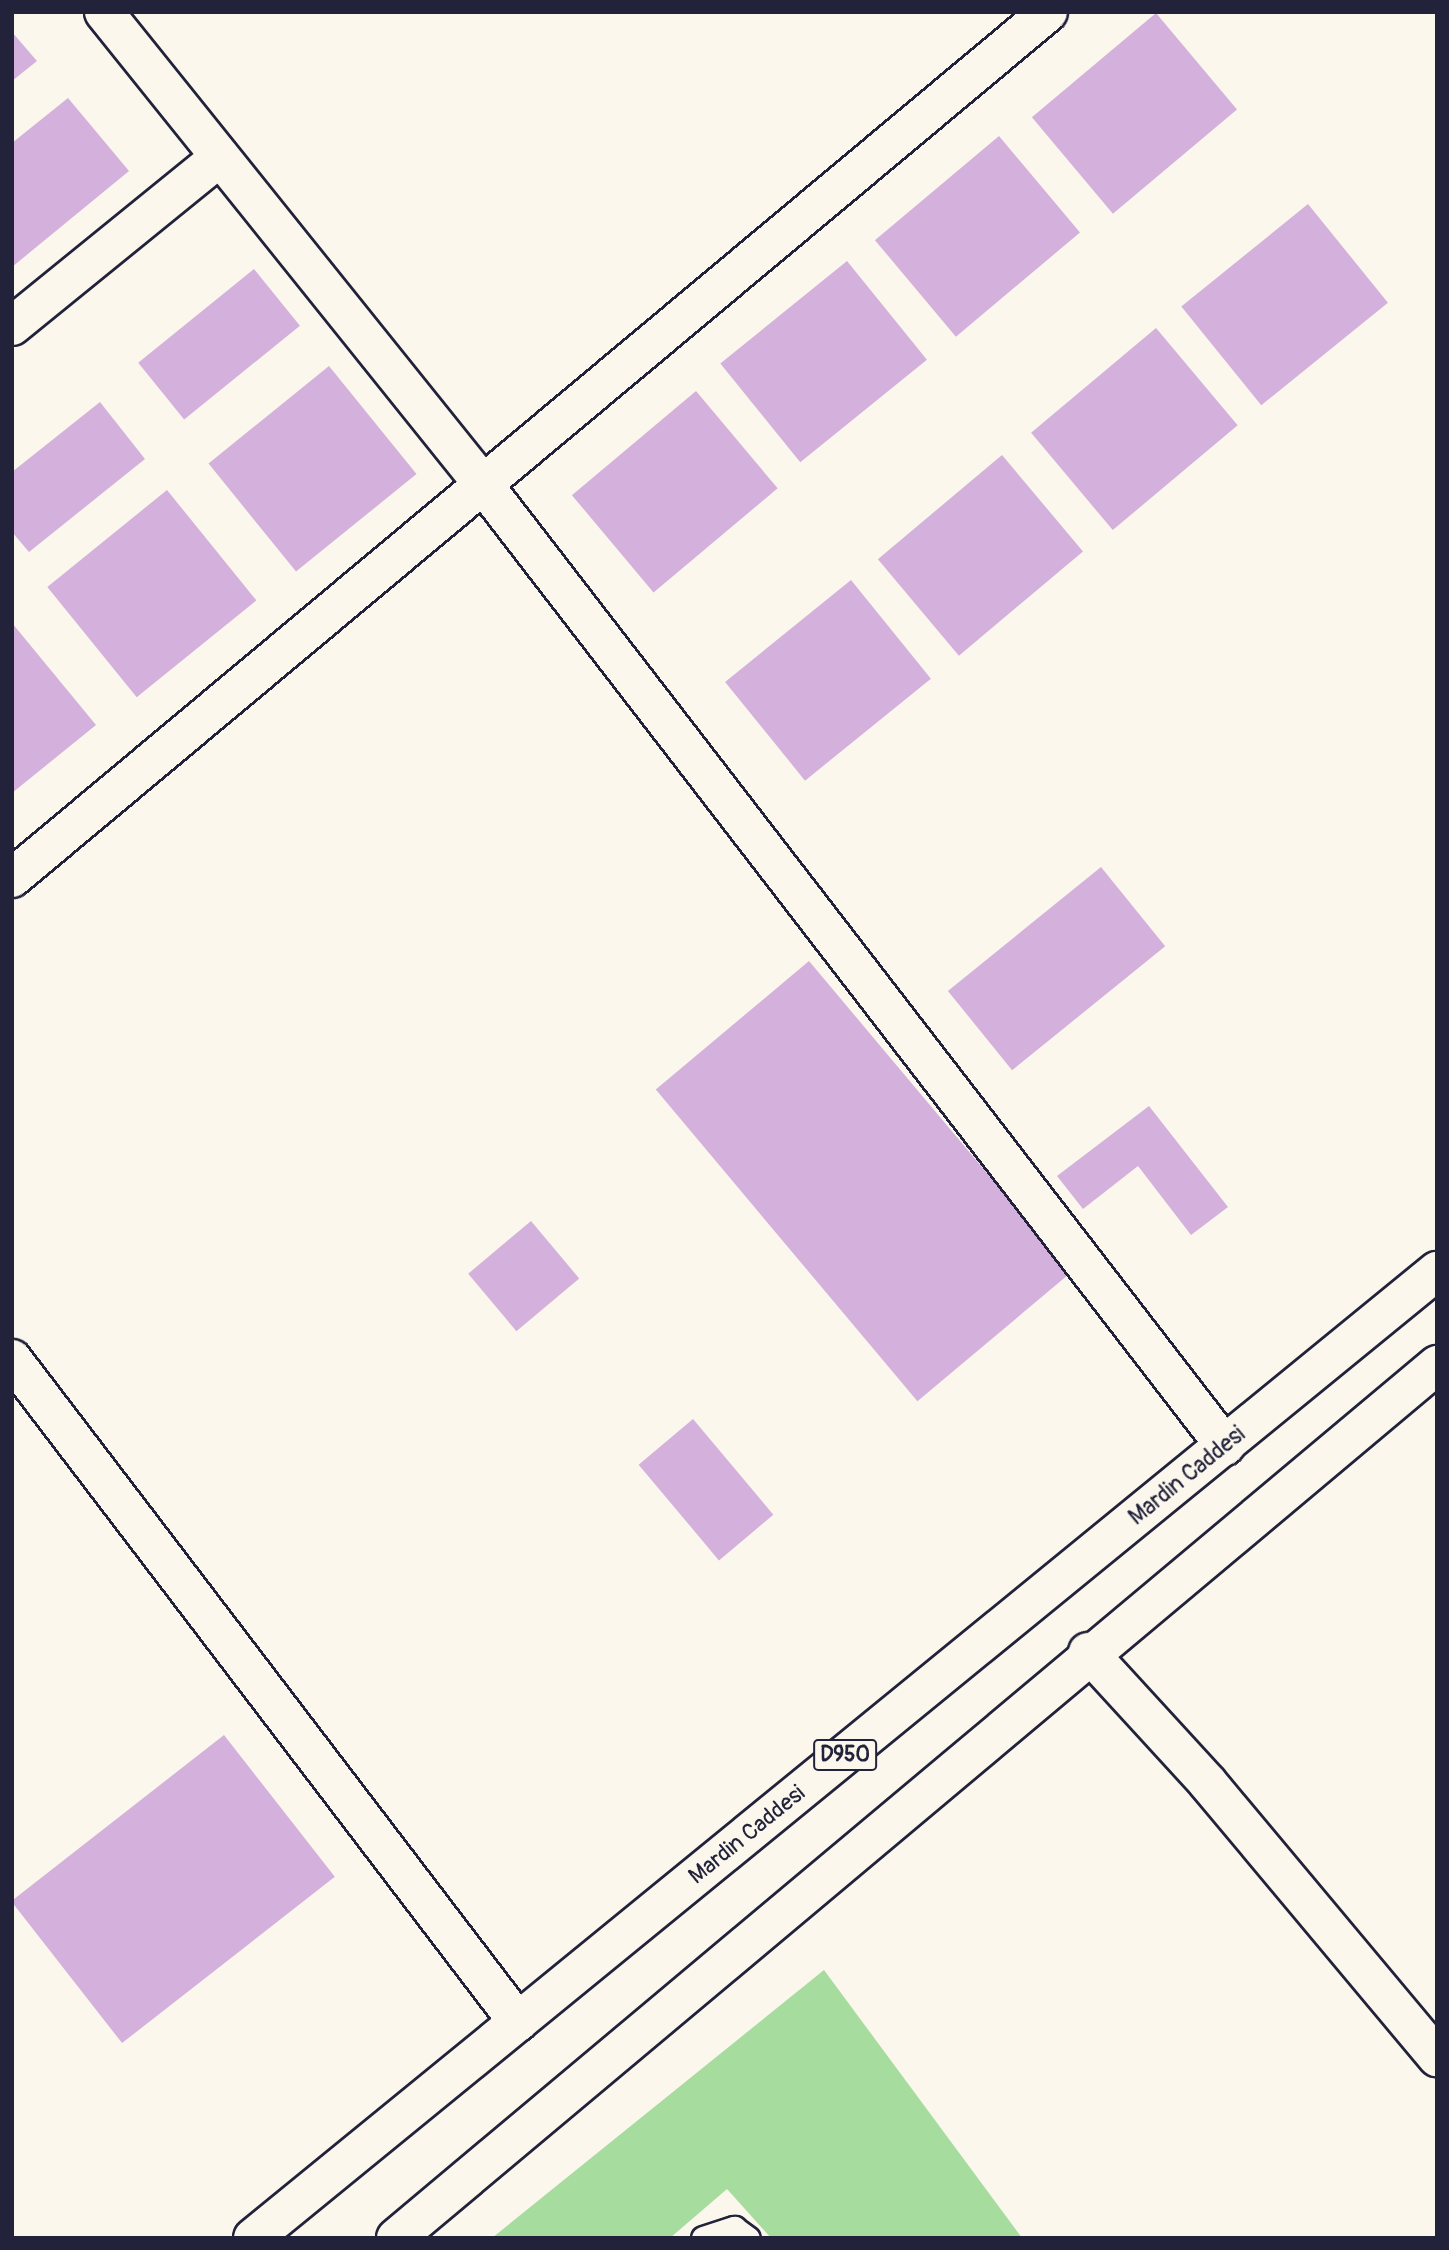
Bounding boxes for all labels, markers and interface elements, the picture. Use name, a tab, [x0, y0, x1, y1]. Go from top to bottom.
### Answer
street label: Mardin Caddesi	[1123, 1421, 1251, 1531]
road number: D950	[812, 1738, 878, 1772]
street label: Mardin Caddesi	[683, 1780, 811, 1890]

